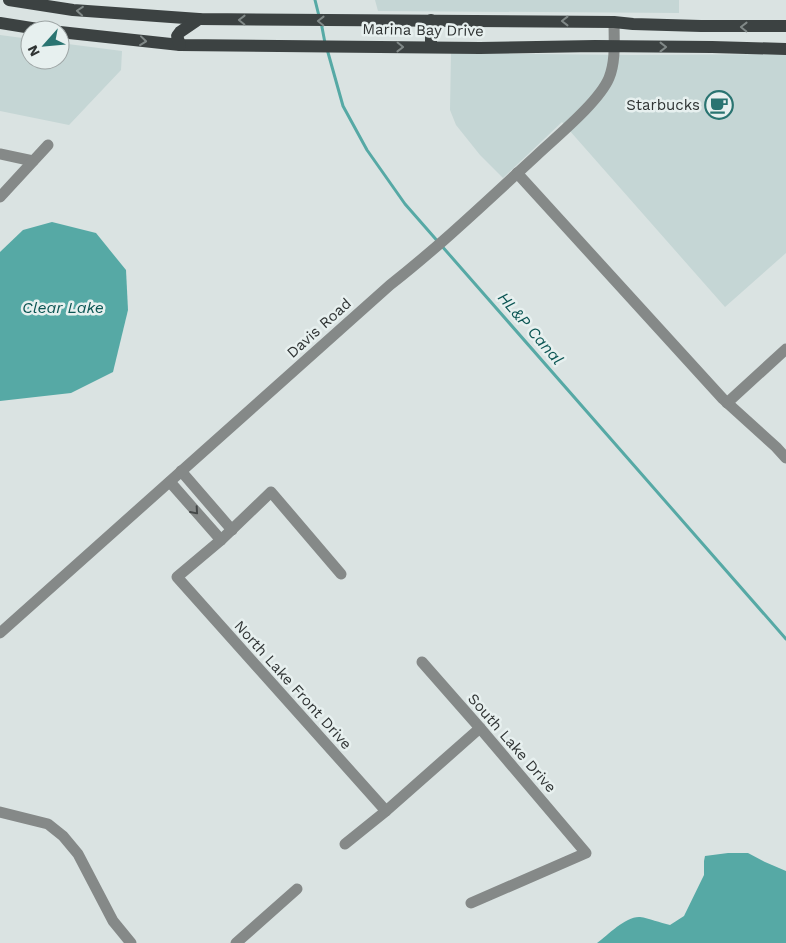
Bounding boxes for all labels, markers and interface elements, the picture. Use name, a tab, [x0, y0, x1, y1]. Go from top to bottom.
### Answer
one-way arrow	[76, 6, 84, 17]
one-way arrow	[238, 15, 246, 25]
one-way arrow	[317, 16, 325, 26]
one-way arrow	[561, 16, 569, 26]
north arrow	[20, 20, 70, 70]
street label: Marina Bay Drive	[362, 20, 484, 40]
one-way arrow	[739, 21, 747, 32]
one-way arrow	[140, 35, 148, 46]
one-way arrow	[397, 42, 405, 52]
one-way arrow	[660, 42, 667, 52]
text: N	[24, 43, 43, 59]
cafe icon: Starbucks	[704, 90, 734, 120]
place label: Starbucks	[626, 96, 700, 114]
water label: HL&P Canal	[494, 288, 567, 369]
street label: Davis Road	[283, 294, 355, 362]
water label: Clear Lake	[22, 298, 104, 317]
one-way arrow	[190, 505, 199, 514]
street label: North Lake Front Drive	[230, 617, 356, 753]
street label: South Lake Drive	[464, 690, 560, 796]

